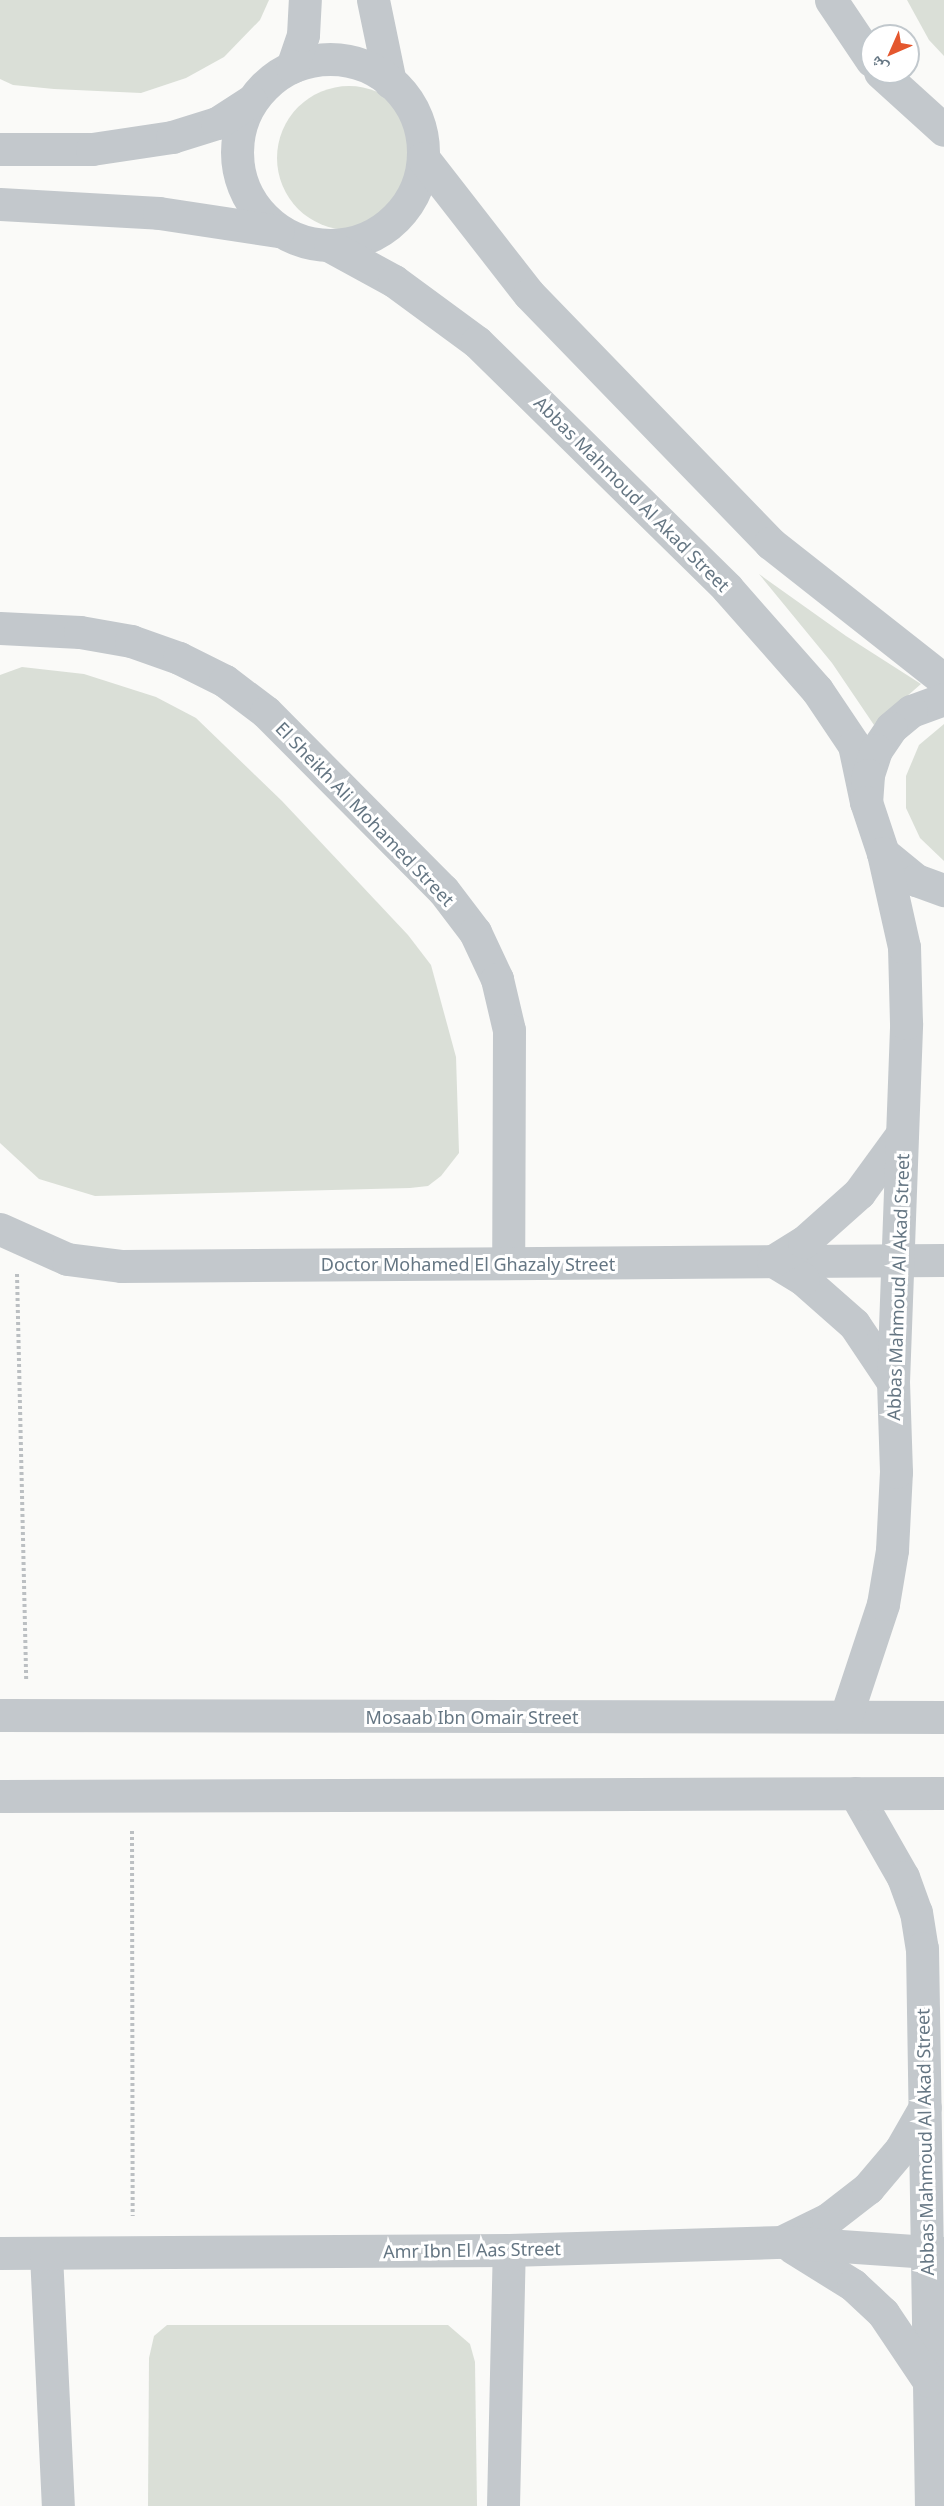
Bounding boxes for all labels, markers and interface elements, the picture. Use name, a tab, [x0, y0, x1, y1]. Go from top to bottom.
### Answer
north arrow	[860, 24, 920, 84]
text: ش	[865, 52, 892, 79]
street label: Abbas Mahmoud Al Akad Street	[530, 392, 734, 596]
street label: El Sheikh Ali Mohamed Street	[271, 717, 459, 911]
street label: Abbas Mahmoud Al Akad Street	[883, 1153, 913, 1421]
street label: Doctor Mohamed El Ghazaly Street	[321, 1253, 615, 1275]
street label: Mosaab Ibn Omair Street	[366, 1706, 578, 1728]
street label: Abbas Mahmoud Al Akad Street	[912, 2008, 938, 2276]
street label: Amr Ibn El Aas Street	[383, 2238, 561, 2262]

